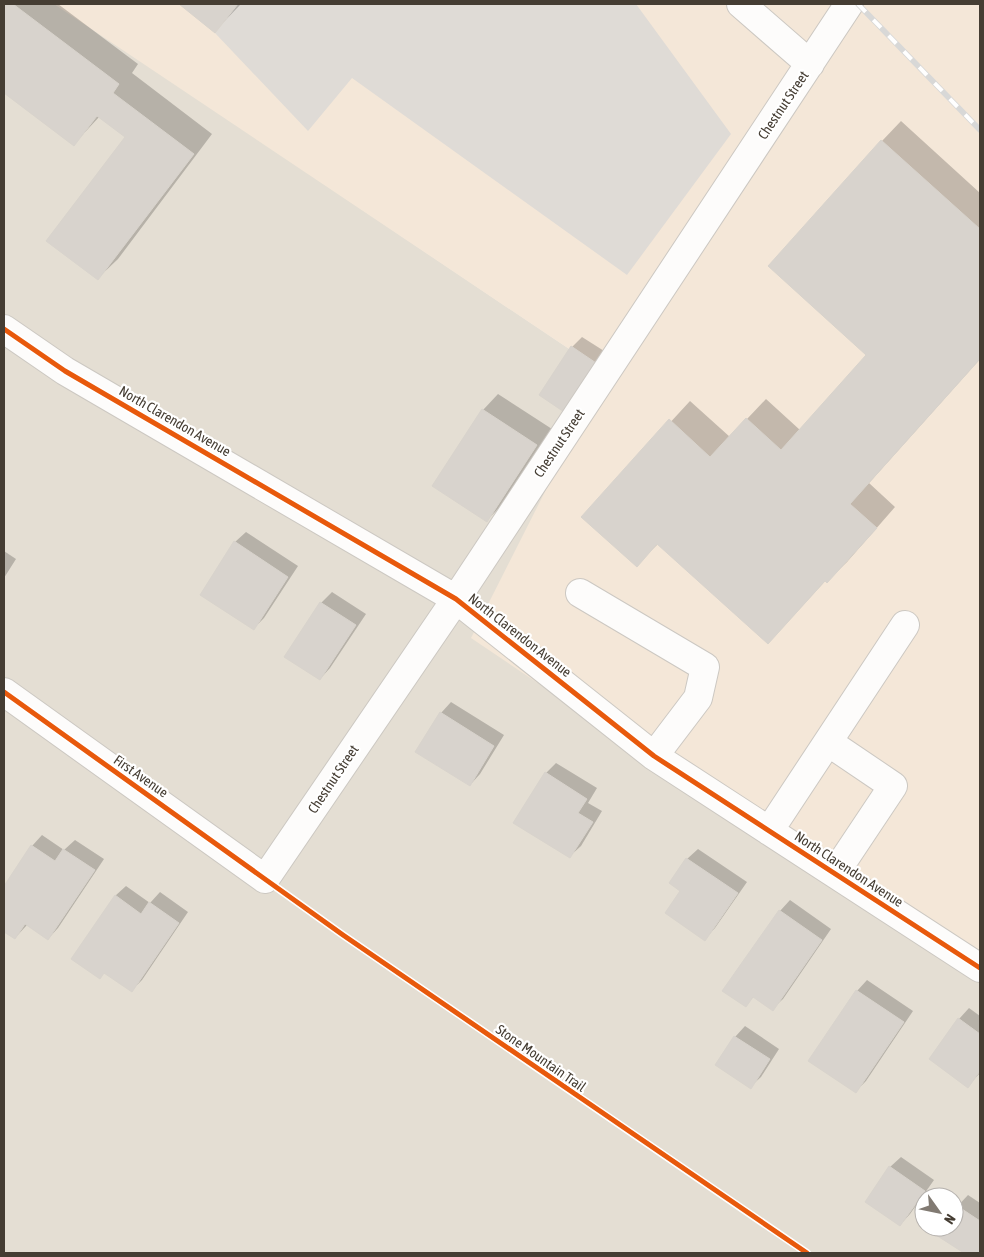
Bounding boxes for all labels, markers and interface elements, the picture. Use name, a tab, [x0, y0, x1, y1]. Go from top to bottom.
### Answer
street label: Chestnut Street	[754, 68, 812, 142]
street label: North Clarendon Avenue	[116, 383, 234, 459]
street label: Chestnut Street	[530, 406, 588, 480]
street label: North Clarendon Avenue	[465, 590, 575, 680]
street label: Chestnut Street	[304, 742, 362, 816]
street label: First Avenue	[111, 751, 171, 801]
street label: North Clarendon Avenue	[792, 828, 906, 910]
street label: Stone Mountain Trail	[493, 1021, 589, 1095]
north arrow	[914, 1187, 964, 1237]
text: N	[941, 1211, 959, 1227]

